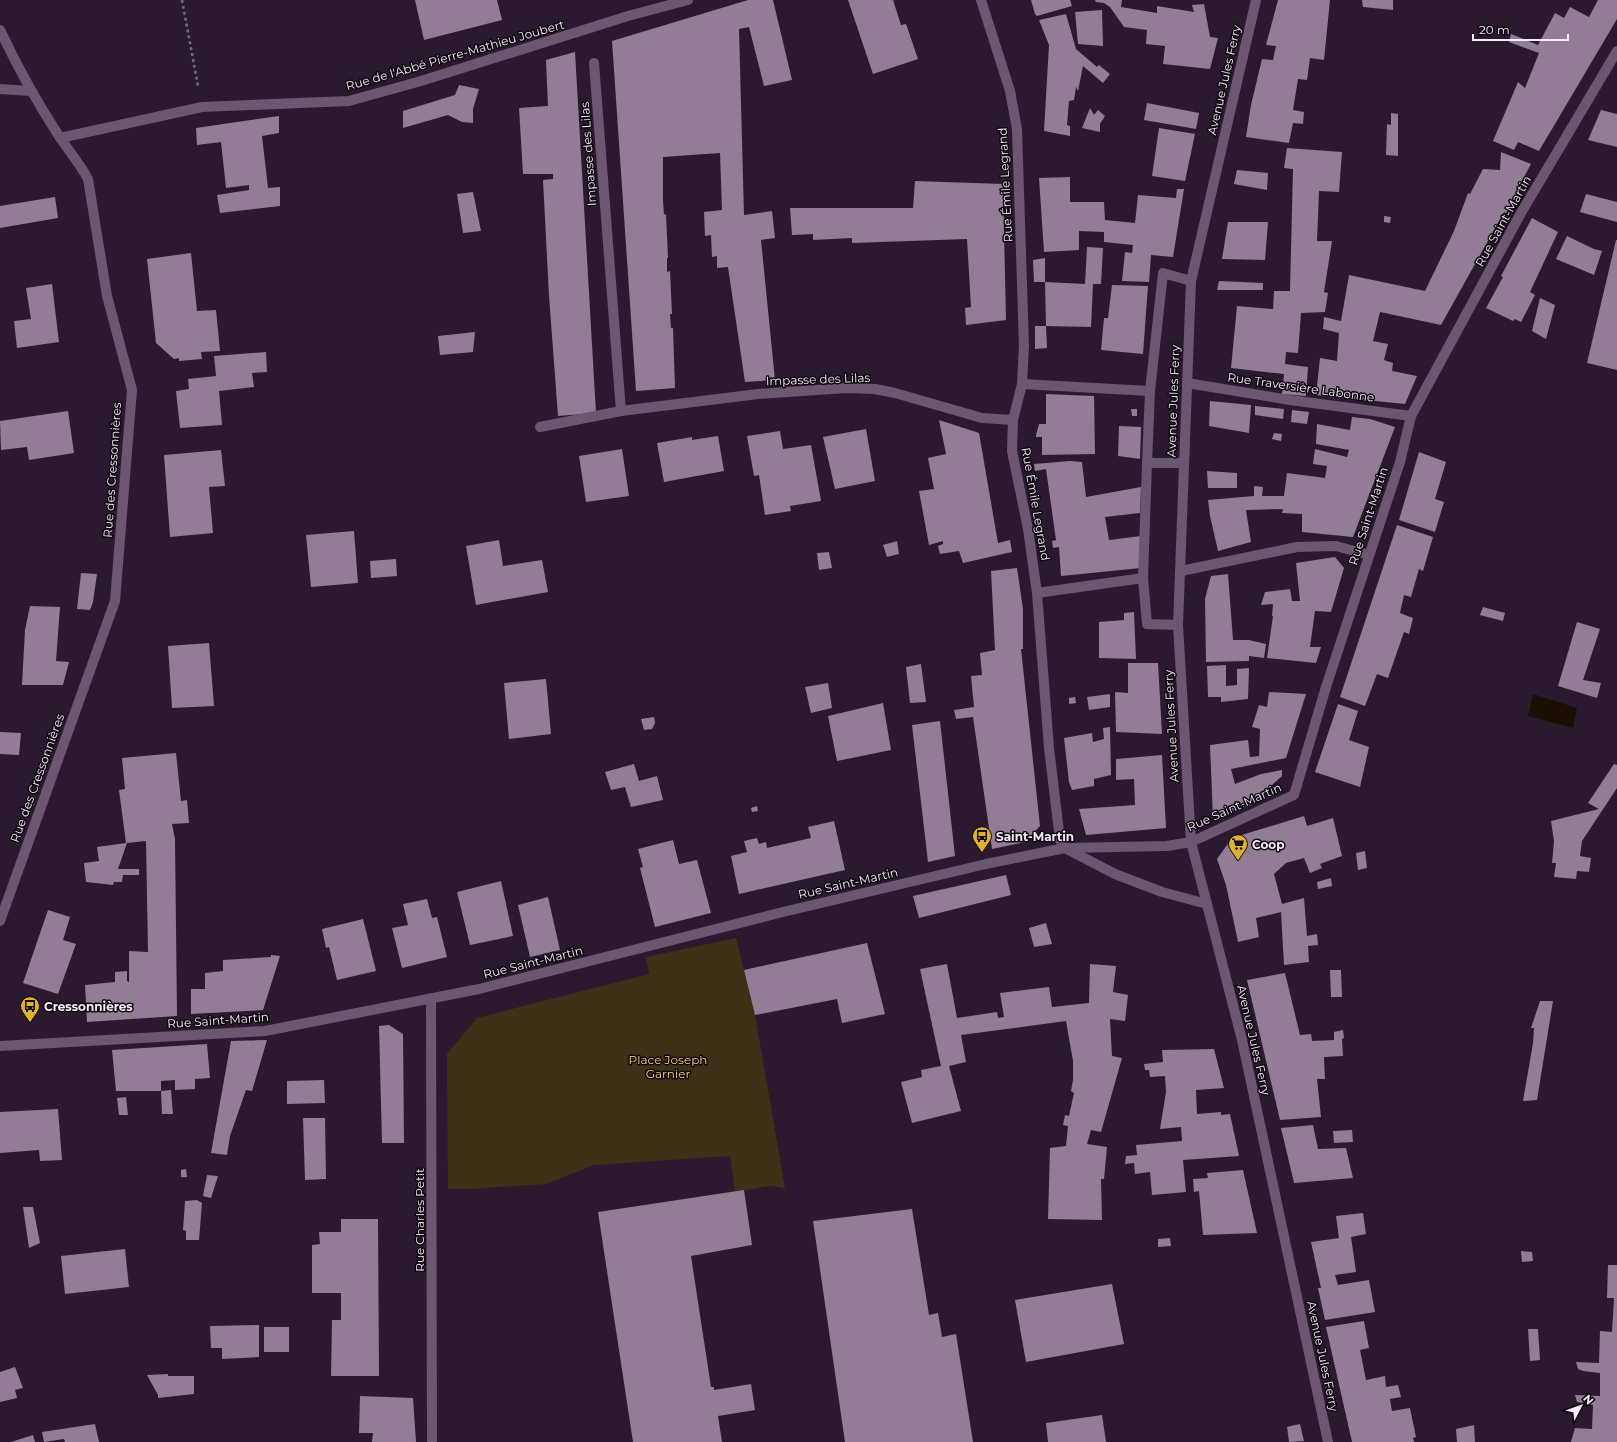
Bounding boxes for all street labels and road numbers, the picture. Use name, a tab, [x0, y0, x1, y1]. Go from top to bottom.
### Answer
street label: Rue de l'Abbé Pierre-Mathieu Joubert	[344, 17, 566, 93]
street label: Avenue Jules Ferry	[1204, 23, 1244, 137]
street label: Impasse des Lilas	[577, 101, 599, 207]
street label: Rue Émile Legrand	[995, 127, 1015, 243]
street label: Rue Saint-Martin	[1472, 173, 1534, 269]
street label: Avenue Jules Ferry	[1164, 344, 1182, 458]
street label: Rue Traversière Labonne	[1227, 369, 1375, 405]
street label: Impasse des Lilas	[766, 370, 871, 388]
street label: Rue des Cressonnières	[100, 402, 124, 538]
street label: Rue Émile Legrand	[1019, 446, 1053, 562]
street label: Rue Saint-Martin	[1345, 465, 1391, 567]
street label: Avenue Jules Ferry	[1161, 669, 1181, 783]
street label: Rue des Cressonnières	[7, 712, 67, 844]
street label: Rue Saint-Martin	[1184, 779, 1284, 835]
street label: Rue Saint-Martin	[797, 864, 899, 902]
street label: Rue Saint-Martin	[482, 942, 584, 982]
street label: Avenue Jules Ferry	[1234, 983, 1274, 1097]
street label: Rue Saint-Martin	[167, 1009, 269, 1031]
street label: Rue Charles Petit	[412, 1168, 427, 1272]
street label: Avenue Jules Ferry	[1304, 1299, 1342, 1413]

